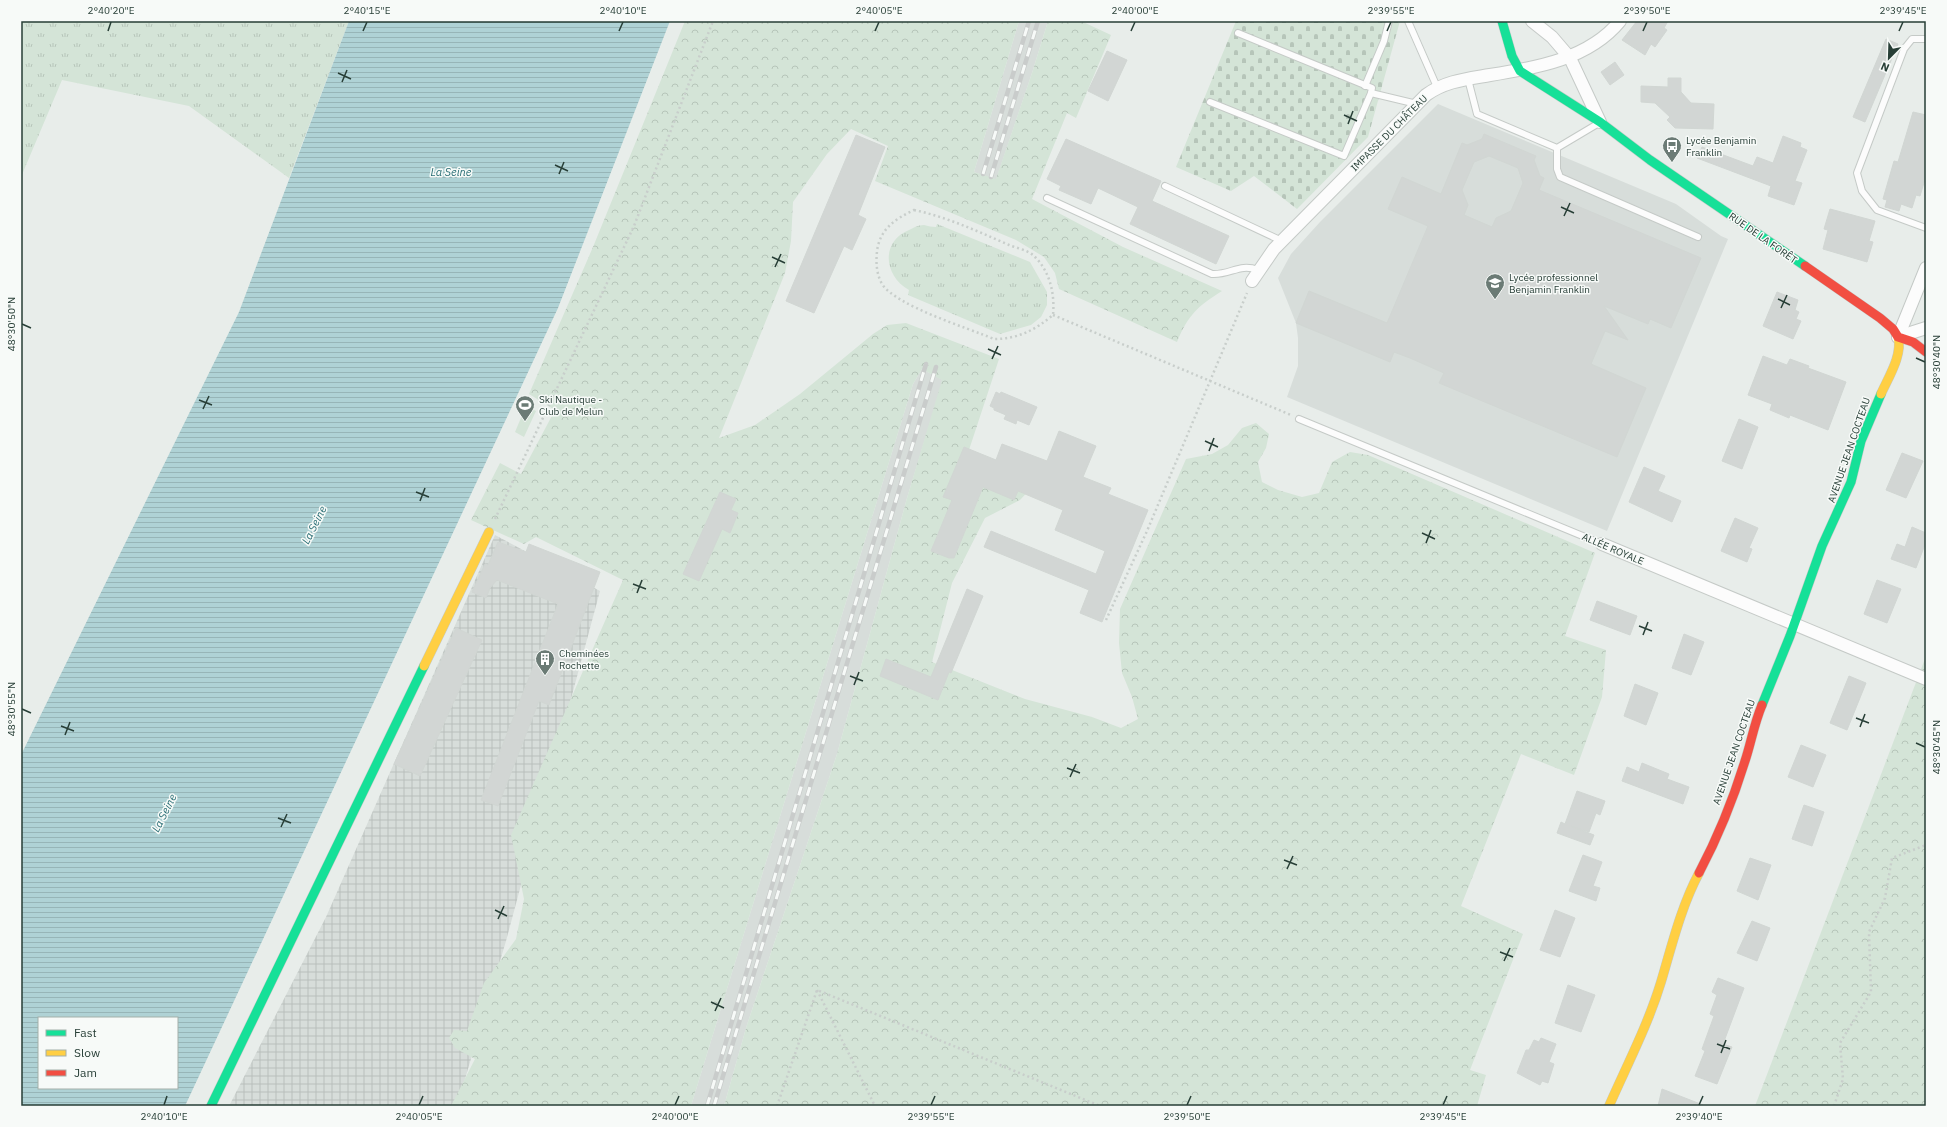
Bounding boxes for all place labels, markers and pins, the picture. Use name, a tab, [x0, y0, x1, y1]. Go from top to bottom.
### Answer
place label: Lycée Benjamin Franklin	[1686, 134, 1756, 159]
bus stop icon: Lycée Benjamin Franklin	[1661, 135, 1683, 163]
place label: Lycée professionnel Benjamin Franklin	[1509, 271, 1598, 296]
school or university icon: Lycée professionnel Benjamin Franklin	[1484, 272, 1506, 300]
place label: Ski Nautique - Club de Melun	[539, 393, 603, 418]
sports icon: Ski Nautique - Club de Melun	[514, 394, 536, 422]
place label: Cheminées Rochette	[559, 647, 609, 672]
building icon: Cheminées Rochette	[534, 648, 556, 676]

